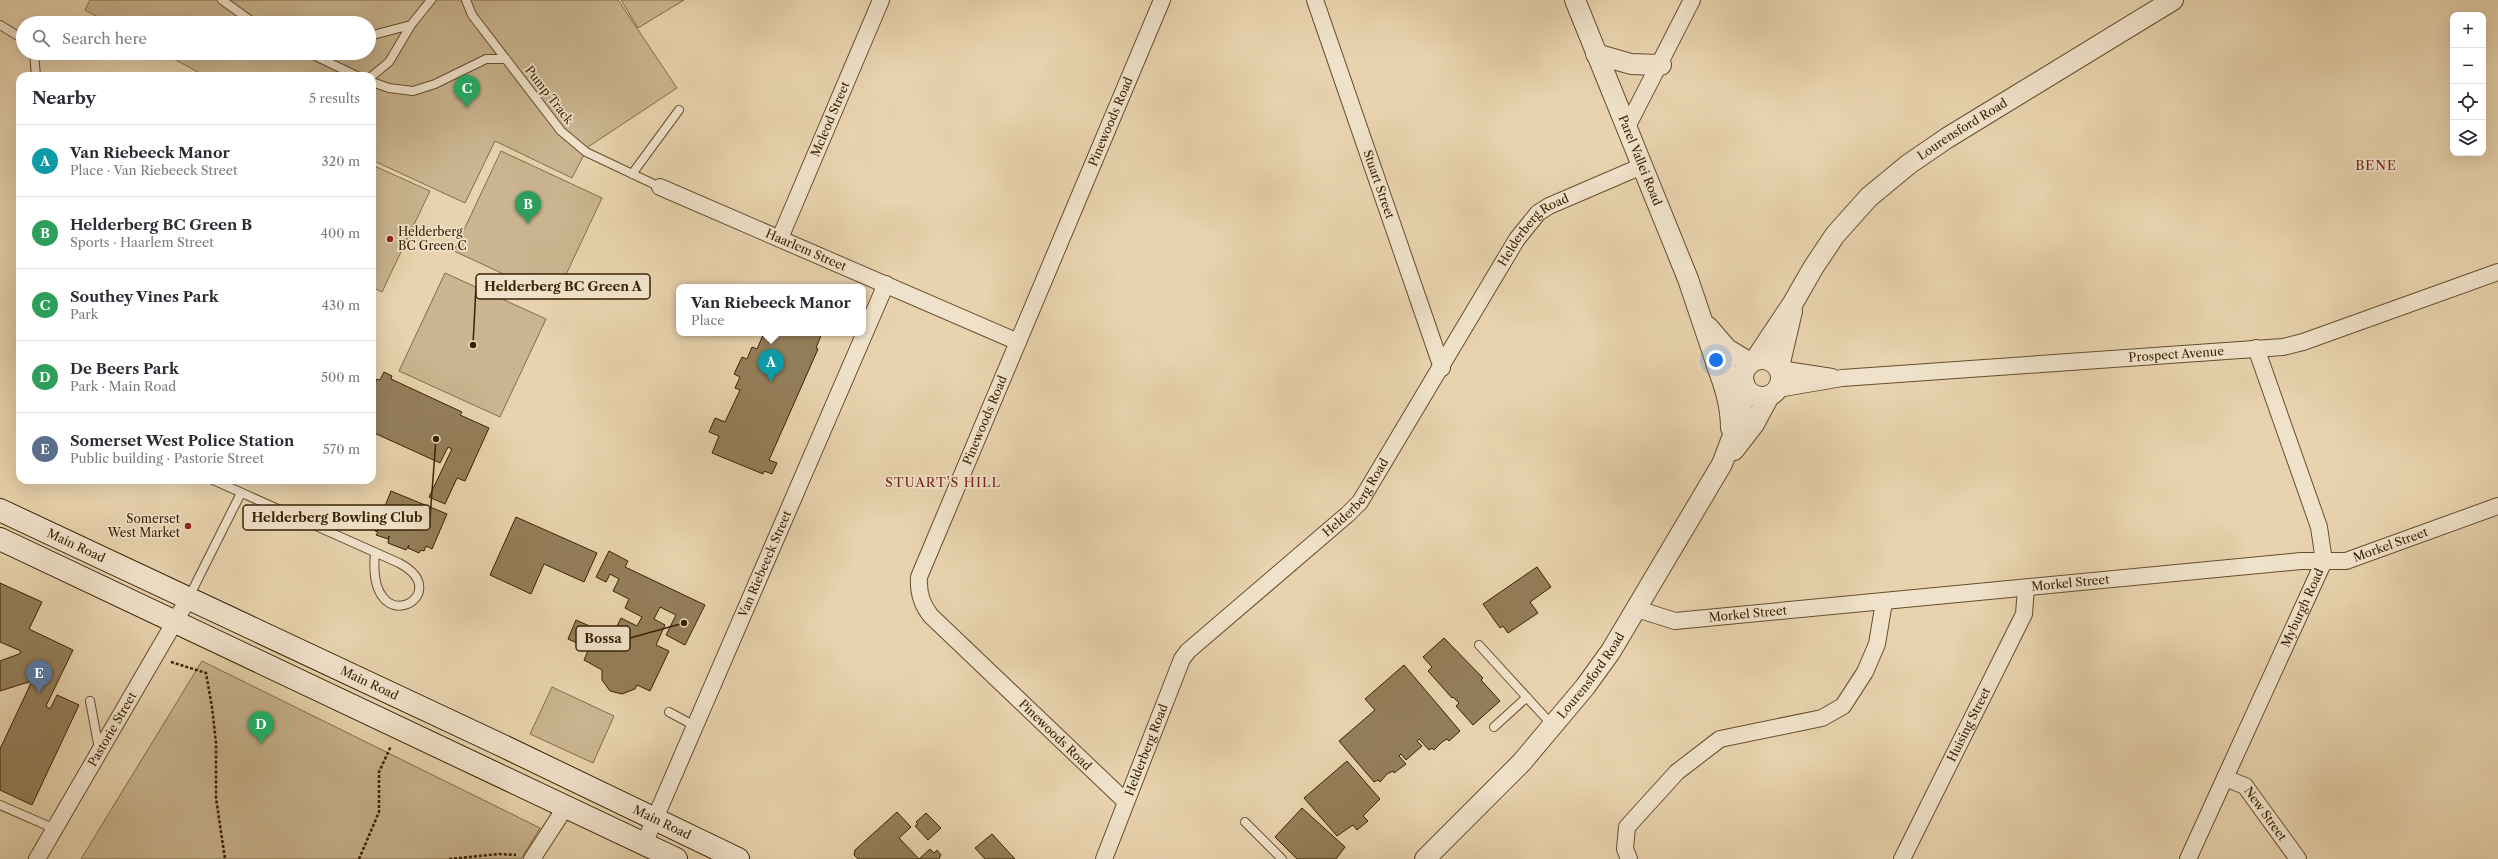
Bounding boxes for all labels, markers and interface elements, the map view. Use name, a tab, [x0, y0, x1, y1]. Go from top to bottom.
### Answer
map controls	[2450, 12, 2486, 156]
button: +	[2450, 12, 2486, 48]
search box	[16, 16, 376, 60]
icon: search	[30, 27, 52, 49]
text: Search here	[62, 29, 147, 48]
button: −	[2450, 48, 2486, 84]
street label: Pump Track	[522, 63, 577, 128]
street label: Pinewoods Road	[1085, 74, 1136, 168]
pin: C	[454, 75, 480, 108]
street label: Mcleod Street	[807, 78, 853, 159]
button: locate	[2450, 84, 2486, 120]
text: Nearby	[32, 88, 96, 108]
text: 5 results	[309, 90, 360, 106]
street label: Lourensford Road	[1914, 95, 2011, 163]
street label: Parel Vallei Road	[1615, 113, 1666, 208]
button: layers	[2450, 120, 2486, 156]
text: Van Riebeeck Manor	[70, 143, 230, 162]
street label: Stuart Street	[1360, 148, 1398, 221]
text: A	[40, 153, 50, 169]
text: 320 m	[322, 153, 360, 169]
district label: BENE	[2355, 157, 2397, 173]
text: Place · Van Riebeeck Street	[70, 162, 238, 178]
street label: Helderberg Road	[1495, 190, 1572, 269]
pin: B	[515, 191, 541, 224]
text: Helderberg BC Green B	[70, 215, 252, 234]
place label: Helderberg BC Green C	[398, 224, 467, 253]
text: B	[40, 225, 50, 241]
text: 400 m	[320, 225, 360, 241]
street label: Haarlem Street	[763, 226, 850, 274]
text: Sports · Haarlem Street	[70, 234, 214, 250]
marker: Helderberg BC Green C	[385, 234, 395, 244]
callout: Helderberg BC Green A	[476, 274, 650, 299]
text: Helderberg BC Green A	[484, 278, 643, 294]
popup	[676, 284, 866, 336]
text: Southey Vines Park	[70, 287, 219, 306]
text: Van Riebeeck Manor	[691, 293, 851, 312]
text: C	[40, 297, 50, 313]
text: 430 m	[322, 297, 360, 313]
text: Park	[70, 306, 98, 322]
text: Place	[691, 312, 725, 328]
street label: Prospect Avenue	[2128, 343, 2225, 365]
pin: A	[758, 349, 784, 382]
your location	[1706, 350, 1726, 370]
text: De Beers Park	[70, 359, 179, 378]
text: D	[39, 369, 51, 385]
text: 500 m	[321, 369, 360, 385]
street label: Pinewoods Road	[959, 373, 1010, 467]
text: Park · Main Road	[70, 378, 176, 394]
text: Somerset West Police Station	[70, 431, 294, 450]
text: E	[40, 441, 50, 457]
text: 570 m	[323, 441, 360, 457]
text: Public building · Pastorie Street	[70, 450, 264, 466]
street label: Helderberg Road	[1319, 455, 1392, 540]
district label: STUART'S HILL	[885, 474, 1001, 490]
callout: Helderberg Bowling Club	[243, 505, 430, 530]
street label: Van Riebeeck Street	[734, 507, 794, 620]
text: Helderberg Bowling Club	[252, 509, 422, 525]
place label: Somerset West Market	[107, 511, 181, 540]
marker: Somerset West Market	[183, 521, 193, 531]
street label: Morkel Street	[2351, 524, 2430, 565]
street label: Main Road	[45, 525, 108, 566]
street label: Myburgh Road	[2278, 565, 2327, 649]
street label: Morkel Street	[2031, 571, 2111, 594]
street label: Morkel Street	[1708, 602, 1788, 625]
callout: Bossa	[576, 626, 630, 651]
street label: Lourensford Road	[1554, 629, 1628, 721]
text: Bossa	[584, 630, 622, 646]
pin: E	[26, 660, 52, 693]
street label: Main Road	[338, 663, 402, 703]
street label: Huising Street	[1944, 684, 1994, 764]
street label: Pastorie Street	[84, 688, 140, 769]
street label: Pinewoods Road	[1016, 696, 1095, 774]
street label: Helderberg Road	[1121, 701, 1171, 798]
pin: D	[248, 711, 274, 744]
street label: New Street	[2241, 784, 2291, 844]
street label: Main Road	[631, 802, 694, 843]

